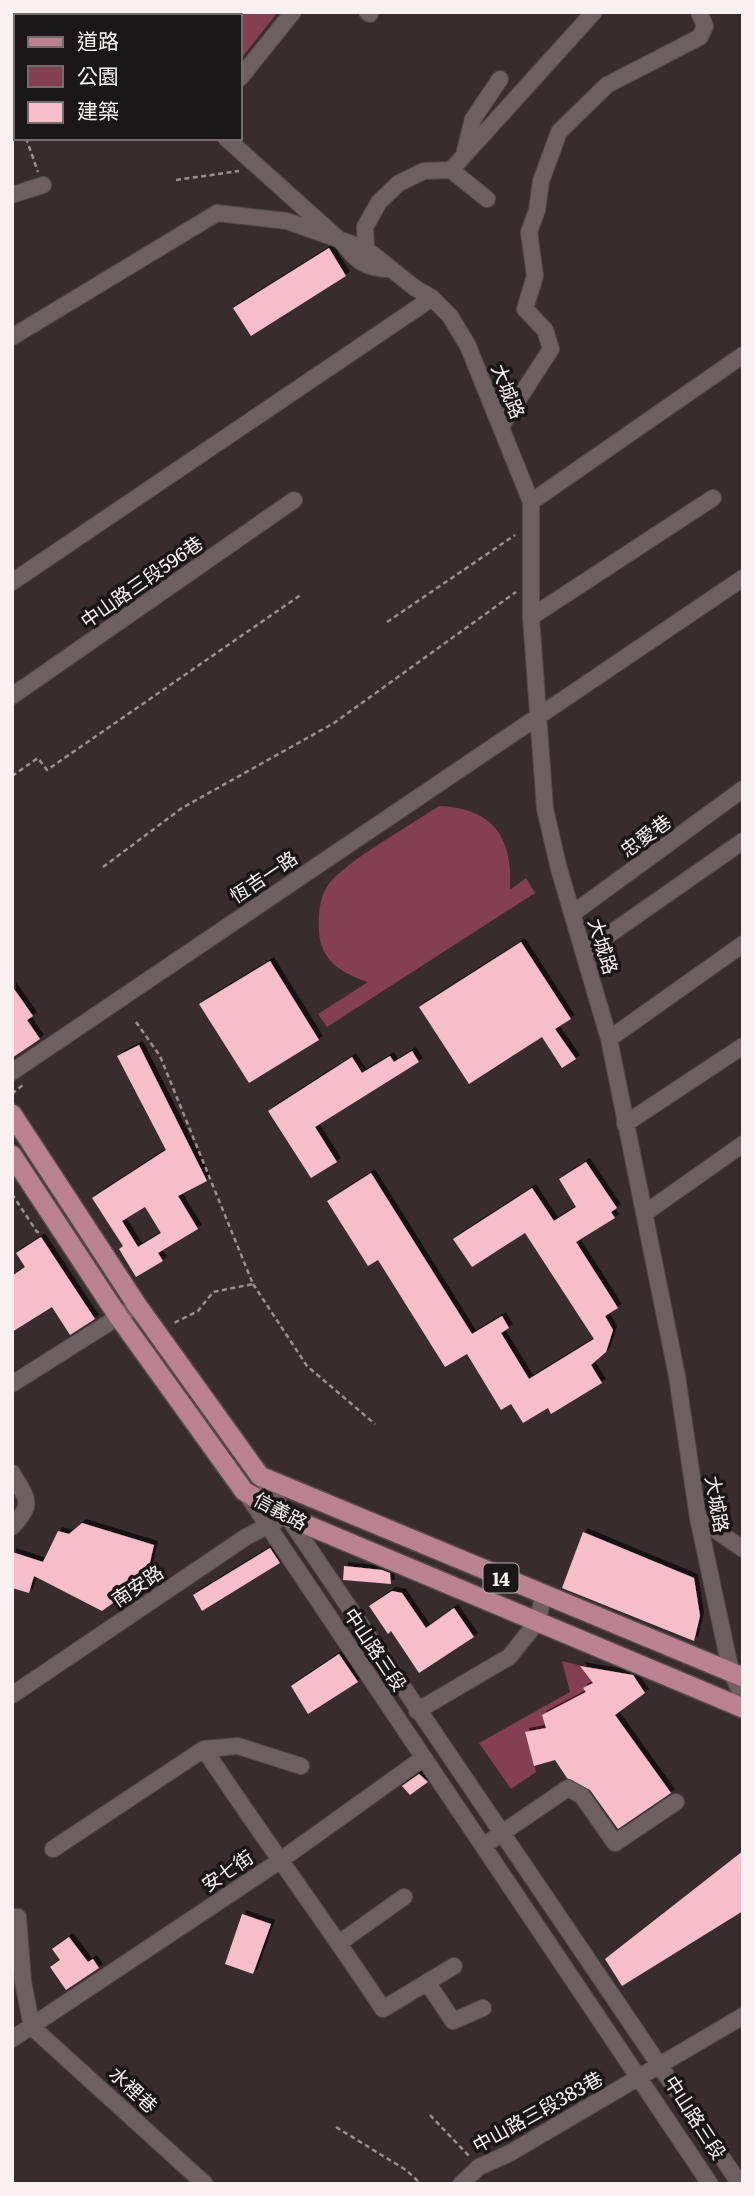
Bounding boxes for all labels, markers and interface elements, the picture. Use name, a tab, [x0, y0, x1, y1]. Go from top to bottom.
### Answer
legend	[14, 14, 242, 140]
text: 道路	[77, 24, 119, 55]
text: 公園	[77, 59, 119, 90]
text: 建築	[77, 94, 119, 125]
street label: 大城路	[485, 359, 533, 423]
street label: 中山路三段596巷	[74, 528, 208, 634]
street label: 忠愛巷	[614, 807, 676, 863]
street label: 恆吉一路	[224, 843, 302, 909]
street label: 大城路	[582, 915, 626, 977]
street label: 大城路	[699, 1473, 737, 1535]
street label: 信義路	[249, 1484, 313, 1536]
street label: 南安路	[106, 1557, 168, 1613]
road number: 14	[484, 1563, 518, 1592]
street label: 中山路三段	[338, 1602, 414, 1696]
street label: 安七街	[196, 1842, 258, 1898]
street label: 水裡巷	[104, 2059, 164, 2119]
street label: 中山路三段383巷	[467, 2064, 607, 2158]
street label: 中山路三段	[658, 2070, 734, 2164]

